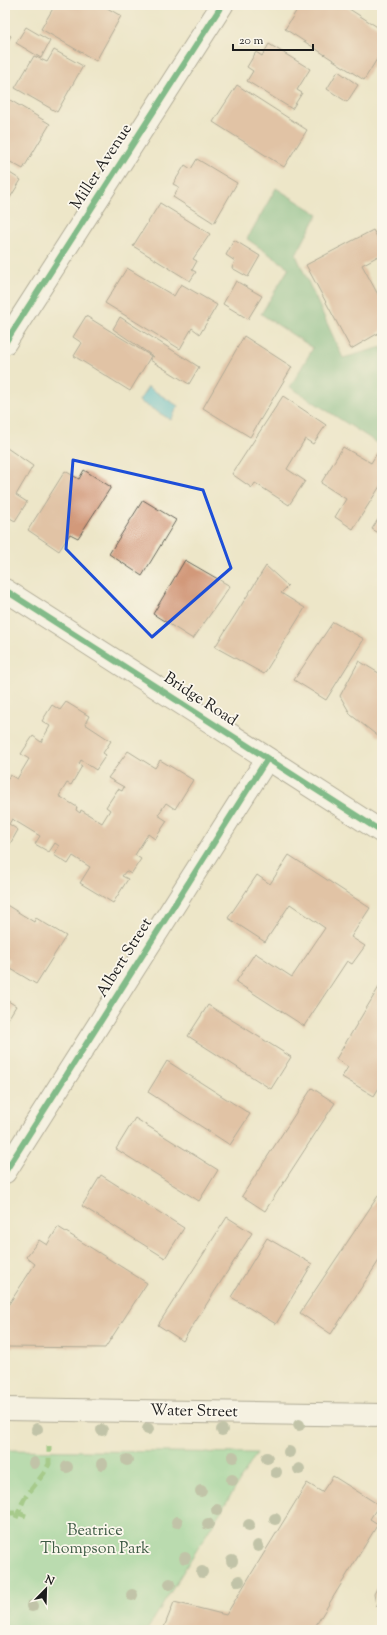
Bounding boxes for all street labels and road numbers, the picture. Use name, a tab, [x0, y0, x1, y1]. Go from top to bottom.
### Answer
street label: Miller Avenue	[66, 119, 138, 215]
street label: Bridge Road	[159, 667, 241, 733]
street label: Albert Street	[91, 913, 159, 1002]
street label: Water Street	[150, 1400, 239, 1424]

